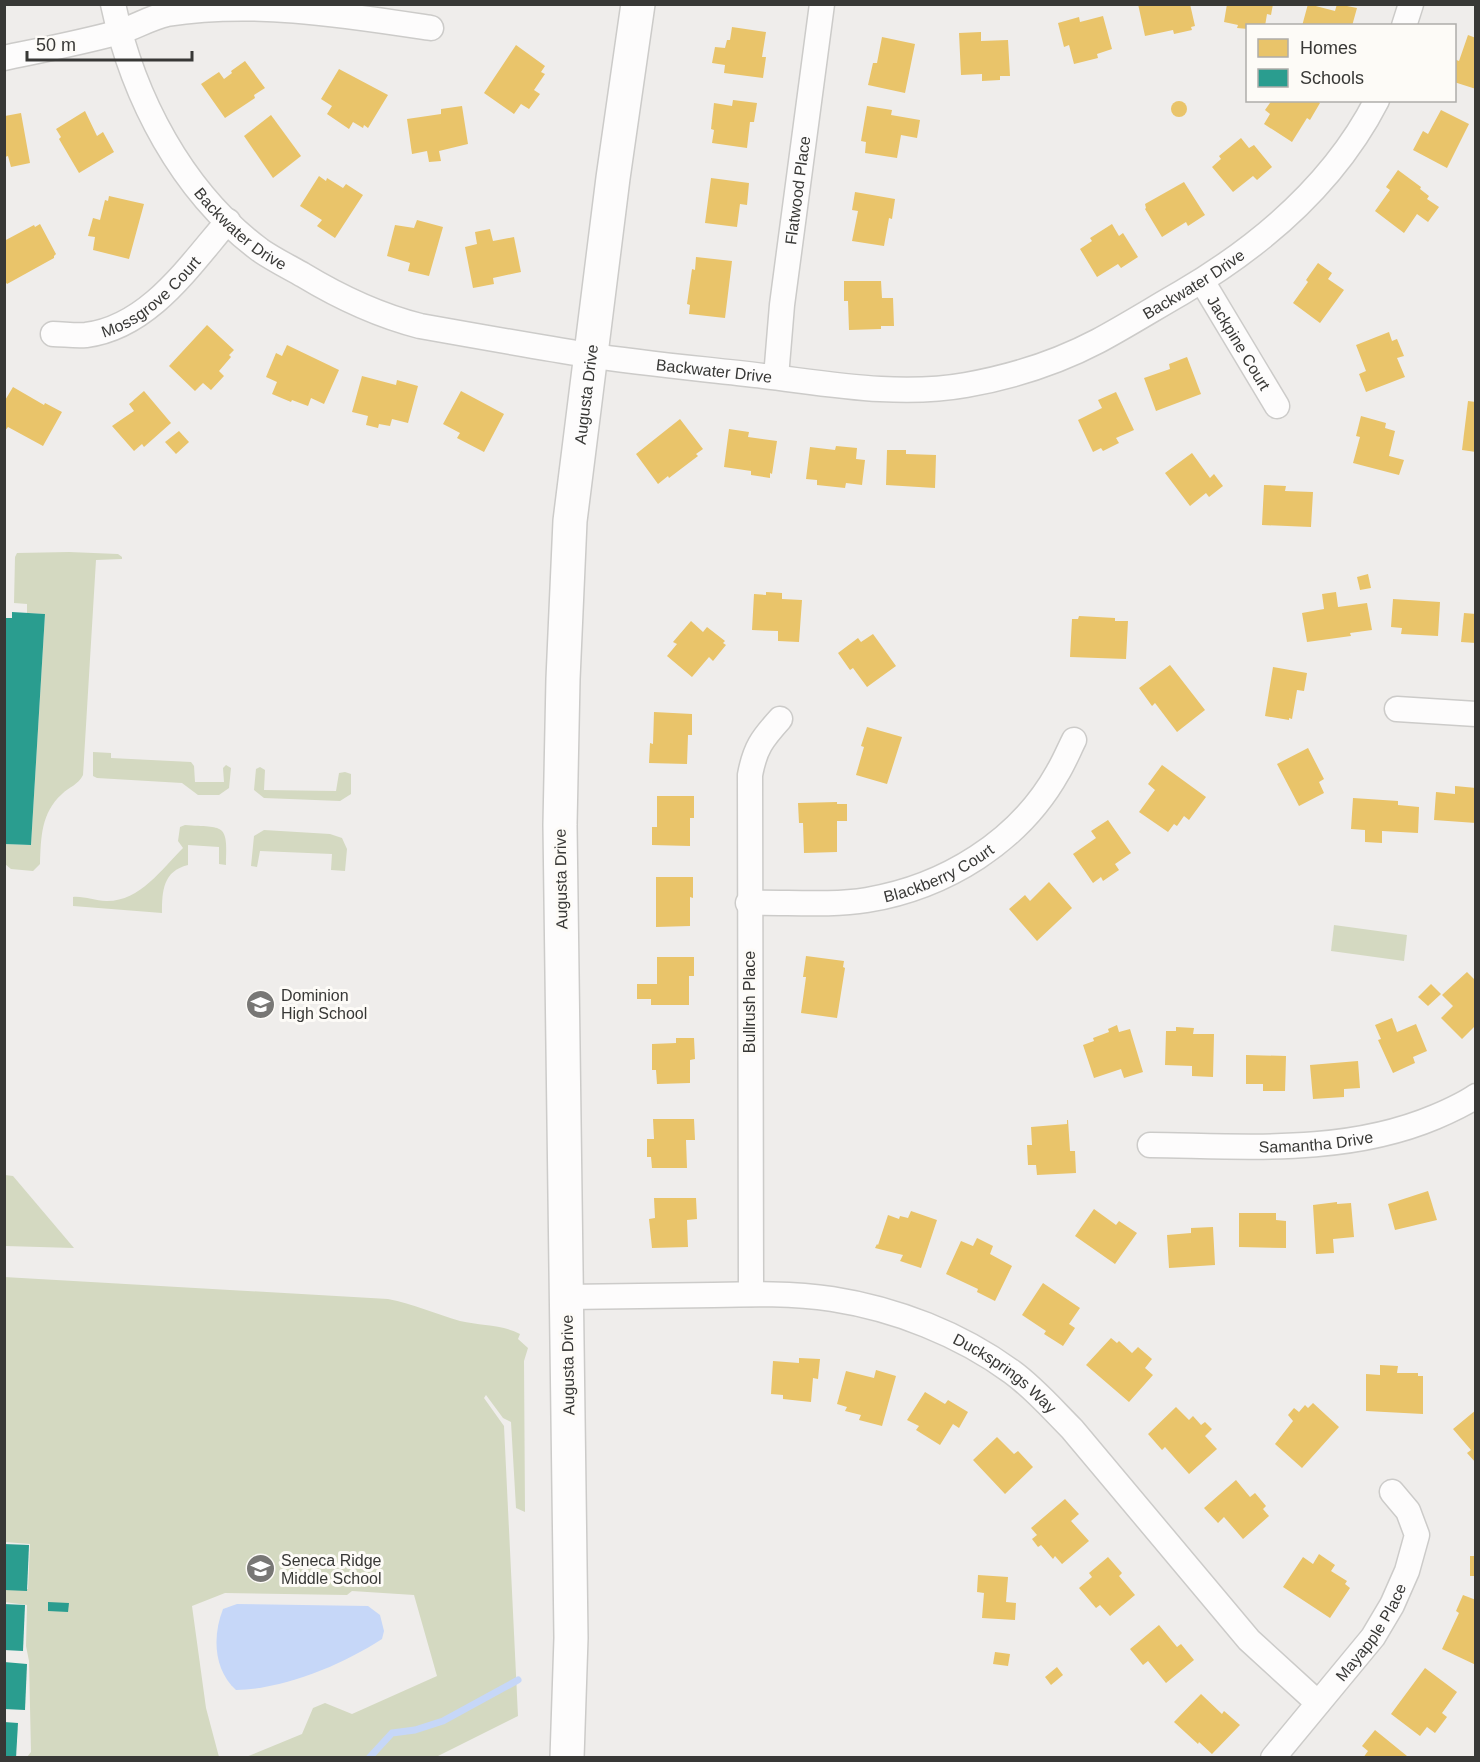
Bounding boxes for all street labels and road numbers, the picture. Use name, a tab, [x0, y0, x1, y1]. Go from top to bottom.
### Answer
street label: Flatwood Place	[782, 135, 813, 246]
street label: Backwater Drive	[191, 184, 290, 273]
street label: Backwater Drive	[1140, 246, 1247, 322]
street label: Mossgrove Court	[99, 253, 204, 340]
street label: Jackpine Court	[1204, 293, 1274, 393]
street label: Augusta Drive	[571, 343, 601, 445]
street label: Backwater Drive	[655, 356, 773, 385]
street label: Augusta Drive	[552, 829, 570, 929]
street label: Blackberry Court	[882, 840, 997, 905]
street label: Bullrush Place	[741, 951, 758, 1053]
street label: Samantha Drive	[1258, 1128, 1374, 1155]
street label: Augusta Drive	[559, 1315, 577, 1415]
street label: Ducksprings Way	[951, 1330, 1060, 1416]
street label: Mayapple Place	[1332, 1581, 1409, 1684]

